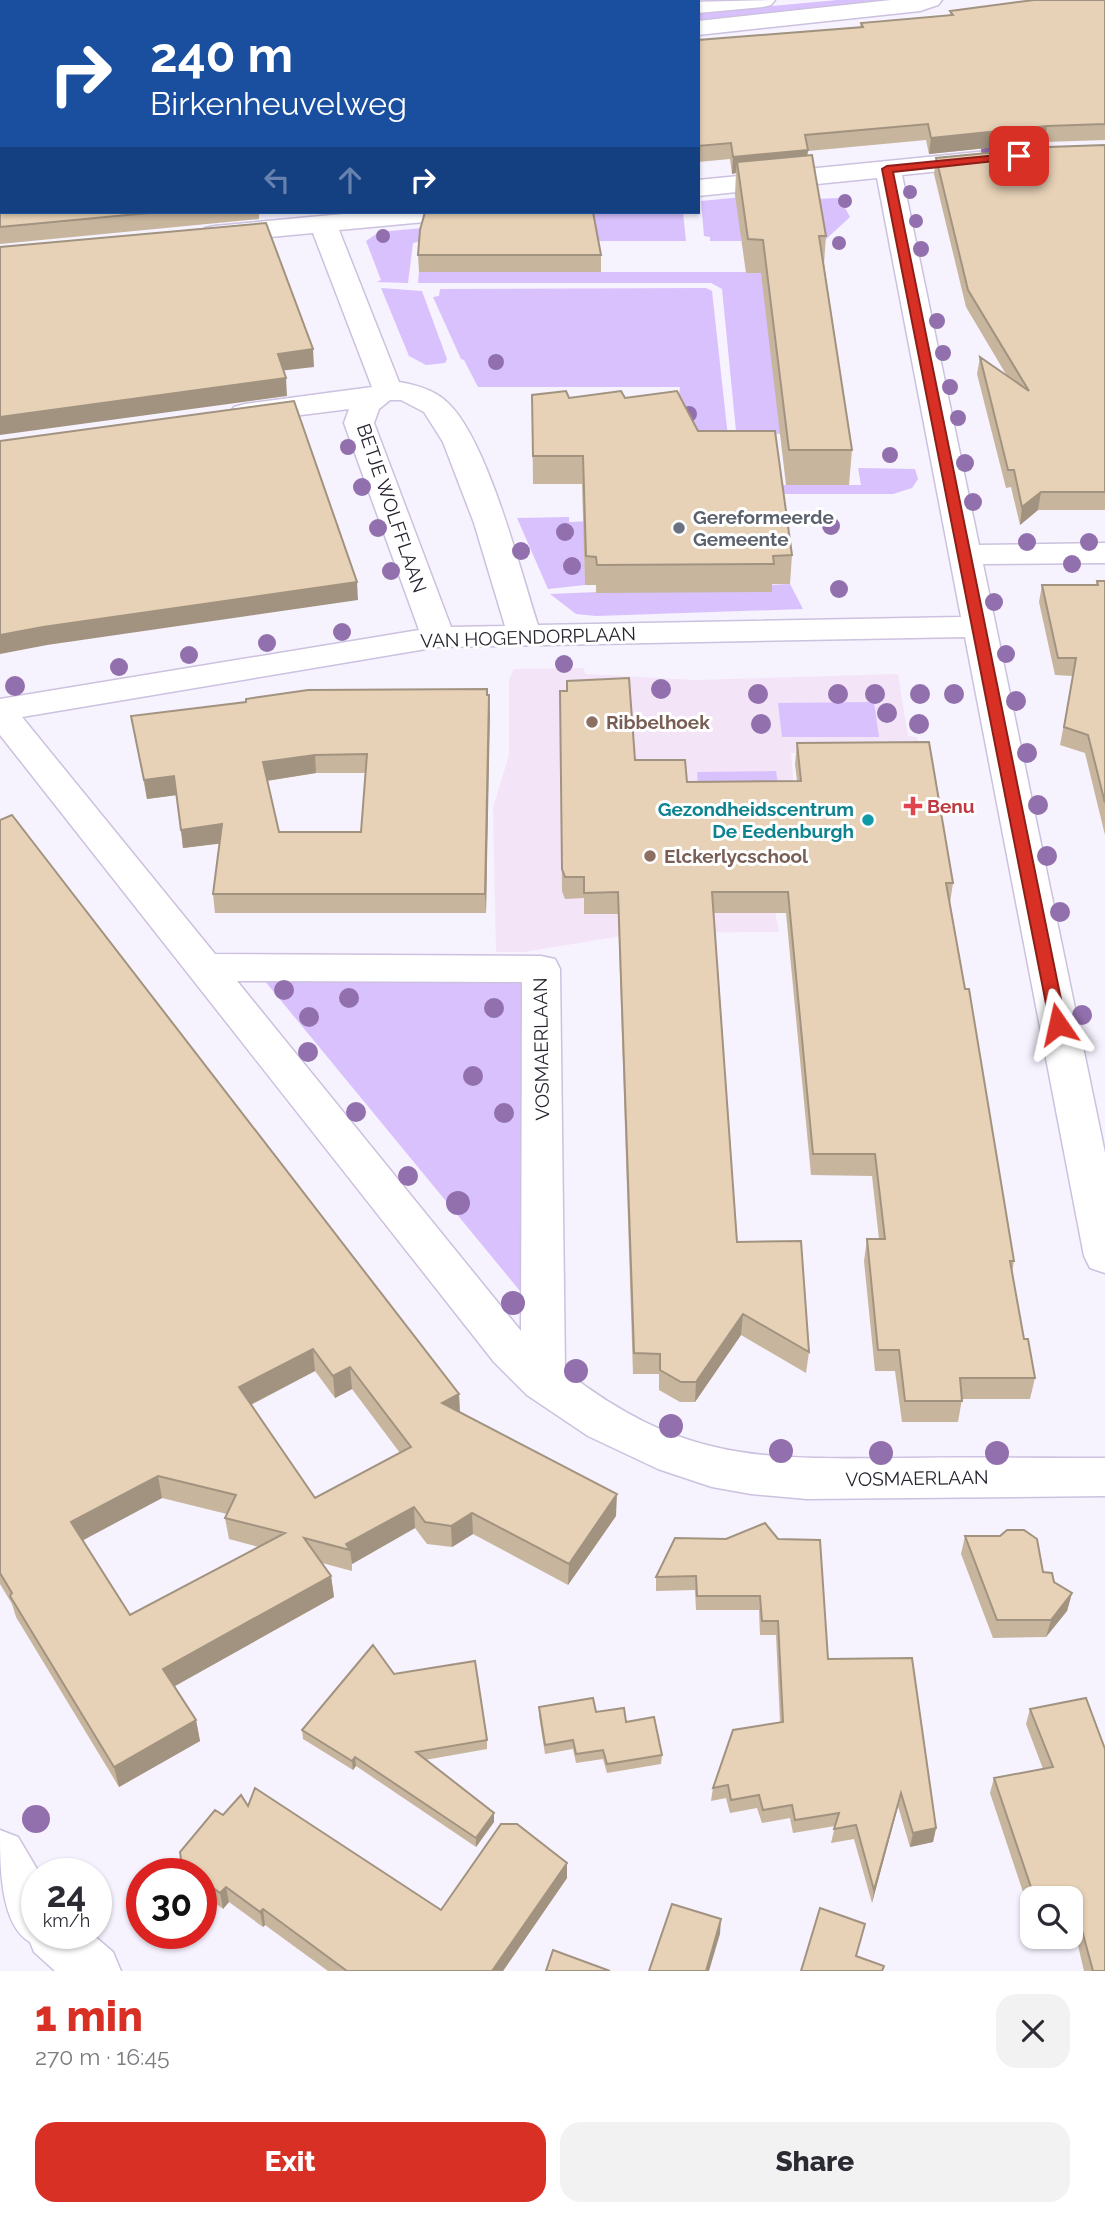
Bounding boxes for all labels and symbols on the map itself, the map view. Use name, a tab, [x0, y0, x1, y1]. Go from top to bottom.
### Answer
pin	[989, 126, 1049, 186]
street label: BETJE WOLFFLAAN	[353, 421, 431, 595]
place label: Gereformeerde Gemeente	[693, 506, 834, 550]
marker: Gereformeerde Gemeente	[671, 520, 687, 536]
street label: VAN HOGENDORPLAAN	[420, 622, 636, 652]
place label: Ribbelhoek	[606, 711, 710, 733]
marker: Ribbelhoek	[584, 714, 600, 730]
place label: Benu	[927, 795, 975, 817]
place label: Gezondheidscentrum De Eedenburgh	[658, 798, 854, 842]
marker: Benu	[905, 798, 921, 814]
marker: Gezondheidscentrum De Eedenburgh	[860, 812, 876, 828]
place label: Elckerlycschool	[664, 845, 809, 867]
marker: Elckerlycschool	[642, 848, 658, 864]
street label: VOSMAERLAAN	[529, 977, 553, 1121]
position arrow	[1021, 987, 1095, 1061]
street label: VOSMAERLAAN	[845, 1466, 989, 1490]
speed limit sign: 30	[126, 1858, 217, 1949]

